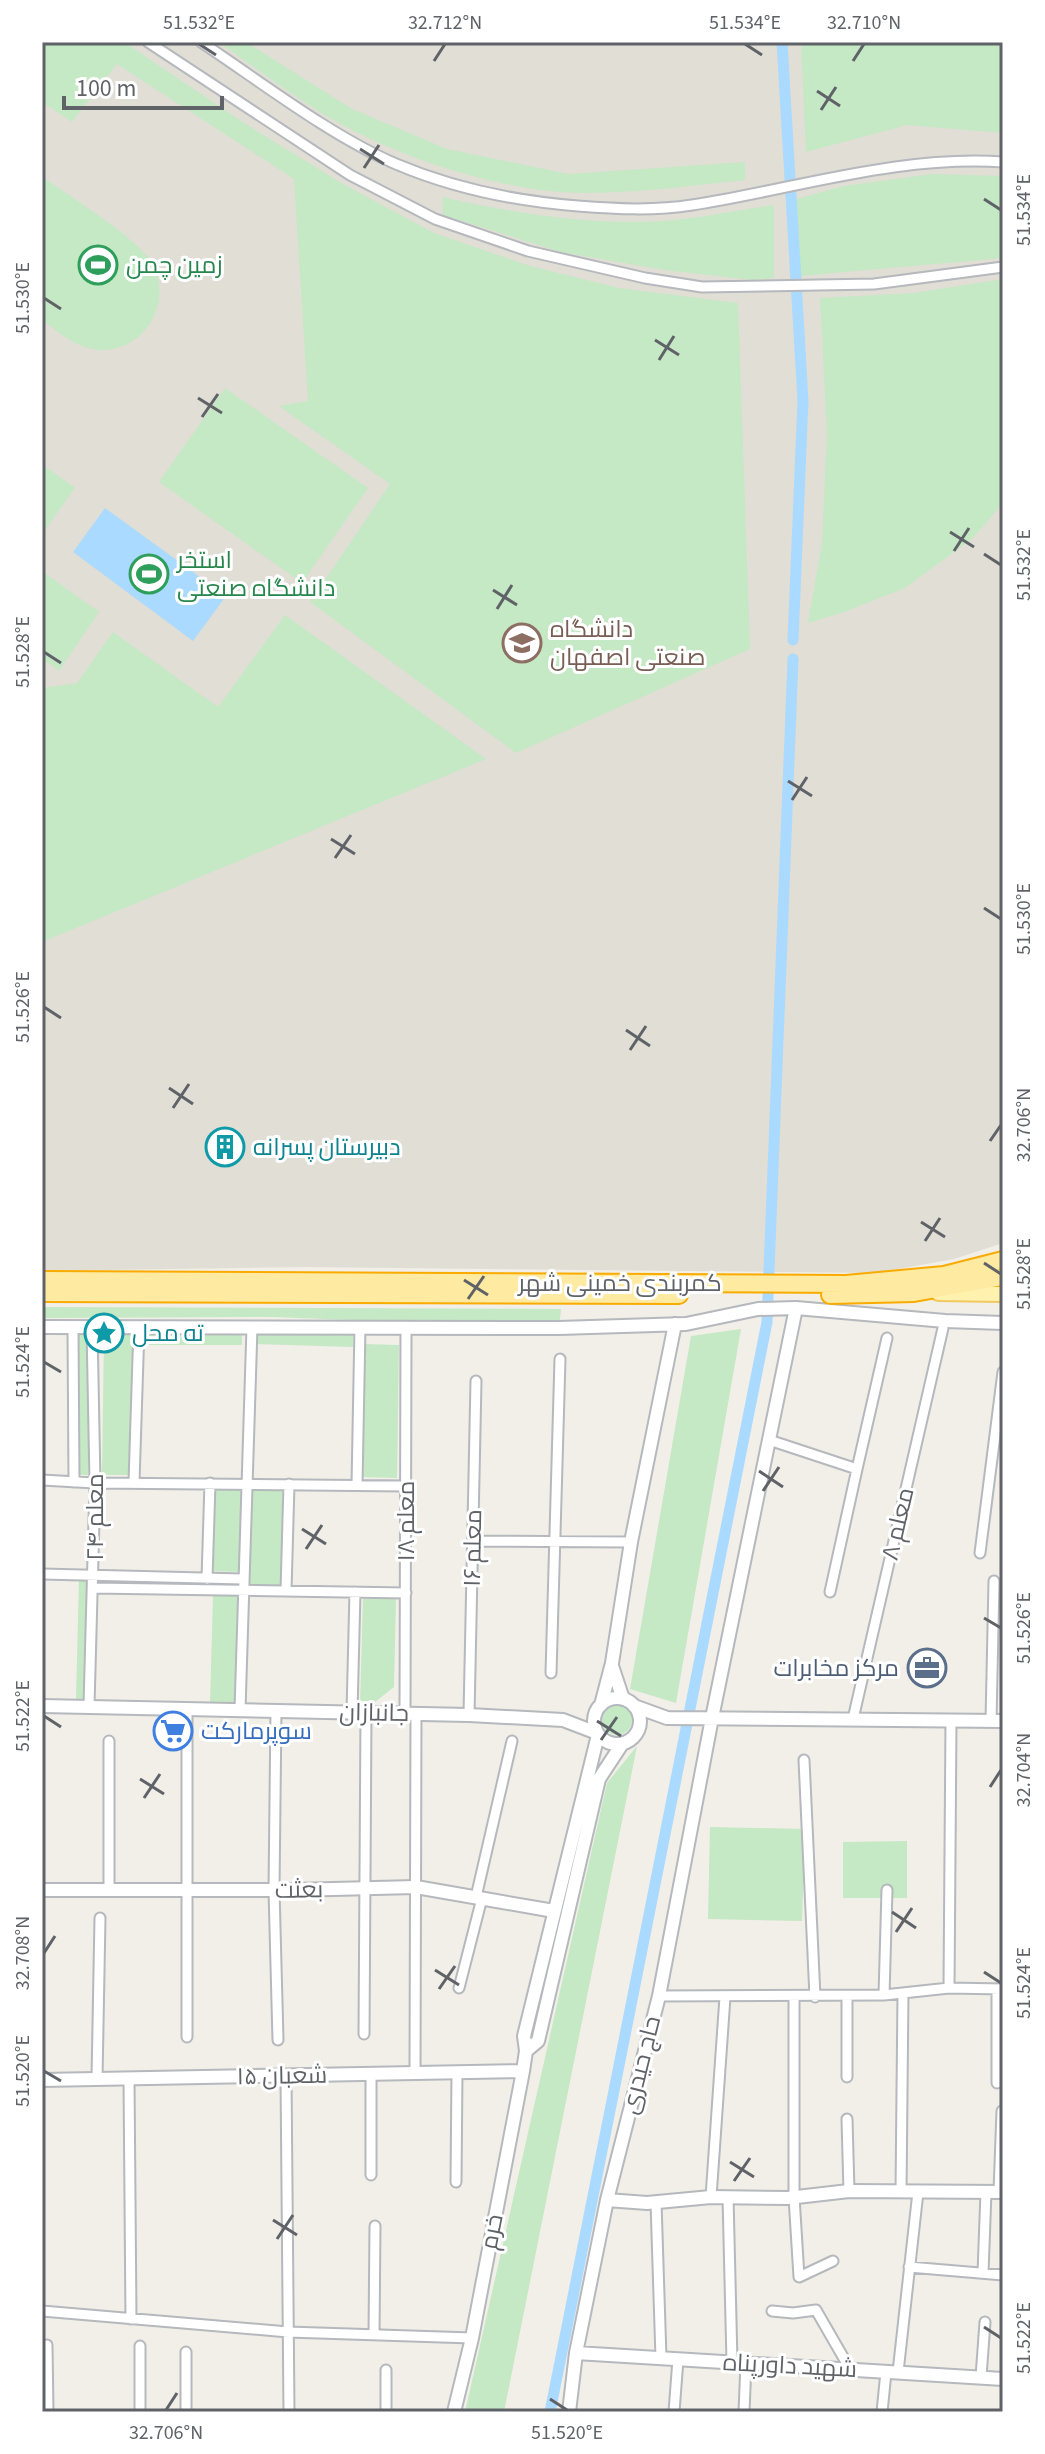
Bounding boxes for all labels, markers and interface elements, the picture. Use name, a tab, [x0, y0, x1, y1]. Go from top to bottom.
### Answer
text: 51.532°E	[163, 9, 235, 37]
text: 32.712°N	[408, 9, 482, 37]
text: 51.534°E	[709, 9, 781, 37]
text: 32.710°N	[827, 9, 901, 37]
scale bar	[64, 60, 222, 110]
text: 100 m	[76, 71, 136, 106]
text: 51.534°E	[1010, 174, 1038, 246]
sports icon: زمین چمن	[77, 244, 119, 286]
place label: زمین چمن	[126, 248, 223, 283]
text: 51.530°E	[9, 262, 37, 334]
text: 51.532°E	[1010, 529, 1038, 601]
place label: استخر دانشگاه صنعتی	[175, 543, 335, 606]
sports icon: استخر دانشگاه صنعتی	[128, 553, 170, 595]
place label: دانشگاه صنعتی اصفهان	[550, 612, 705, 675]
text: 51.528°E	[9, 616, 37, 688]
school or university icon: دانشگاه صنعتی اصفهان	[501, 622, 543, 664]
text: 51.530°E	[1010, 883, 1038, 955]
text: 51.526°E	[9, 971, 37, 1043]
text: 32.706°N	[1010, 1088, 1038, 1162]
building icon: دبیرستان پسرانه	[204, 1126, 246, 1168]
place label: دبیرستان پسرانه	[253, 1130, 401, 1165]
text: 51.528°E	[1010, 1238, 1038, 1310]
street label: کمربندی خمینی شهر	[516, 1266, 722, 1301]
place icon: ته محل	[83, 1312, 125, 1354]
place label: ته محل	[132, 1316, 204, 1351]
text: 51.524°E	[9, 1326, 37, 1398]
street label: معلم ۲۴	[78, 1473, 113, 1561]
street label: معلم ۱۸	[389, 1480, 424, 1562]
street label: معلم ۸	[873, 1484, 923, 1564]
street label: معلم ۱۶	[455, 1509, 491, 1587]
text: 51.526°E	[1010, 1592, 1038, 1664]
office icon: مرکز مخابرات	[906, 1647, 948, 1689]
place label: مرکز مخابرات	[773, 1651, 899, 1686]
text: 51.522°E	[9, 1680, 37, 1752]
street label: جانبازان	[339, 1695, 409, 1731]
supermarket icon: سوپرمارکت	[152, 1710, 194, 1752]
place label: سوپرمارکت	[201, 1714, 312, 1749]
text: 32.704°N	[1010, 1733, 1038, 1807]
street label: بعثت	[275, 1872, 323, 1908]
text: 32.708°N	[9, 1916, 37, 1990]
text: 51.524°E	[1010, 1947, 1038, 2019]
street label: حاج حیدری	[612, 2012, 670, 2118]
text: 51.520°E	[9, 2035, 37, 2107]
street label: ۱۵ شعبان	[236, 2058, 328, 2094]
street label: خرم	[471, 2211, 513, 2253]
text: 51.522°E	[1010, 2302, 1038, 2374]
street label: شهید داورپناه	[722, 2345, 858, 2387]
text: 32.706°N	[129, 2419, 203, 2447]
text: 51.520°E	[531, 2419, 603, 2447]

